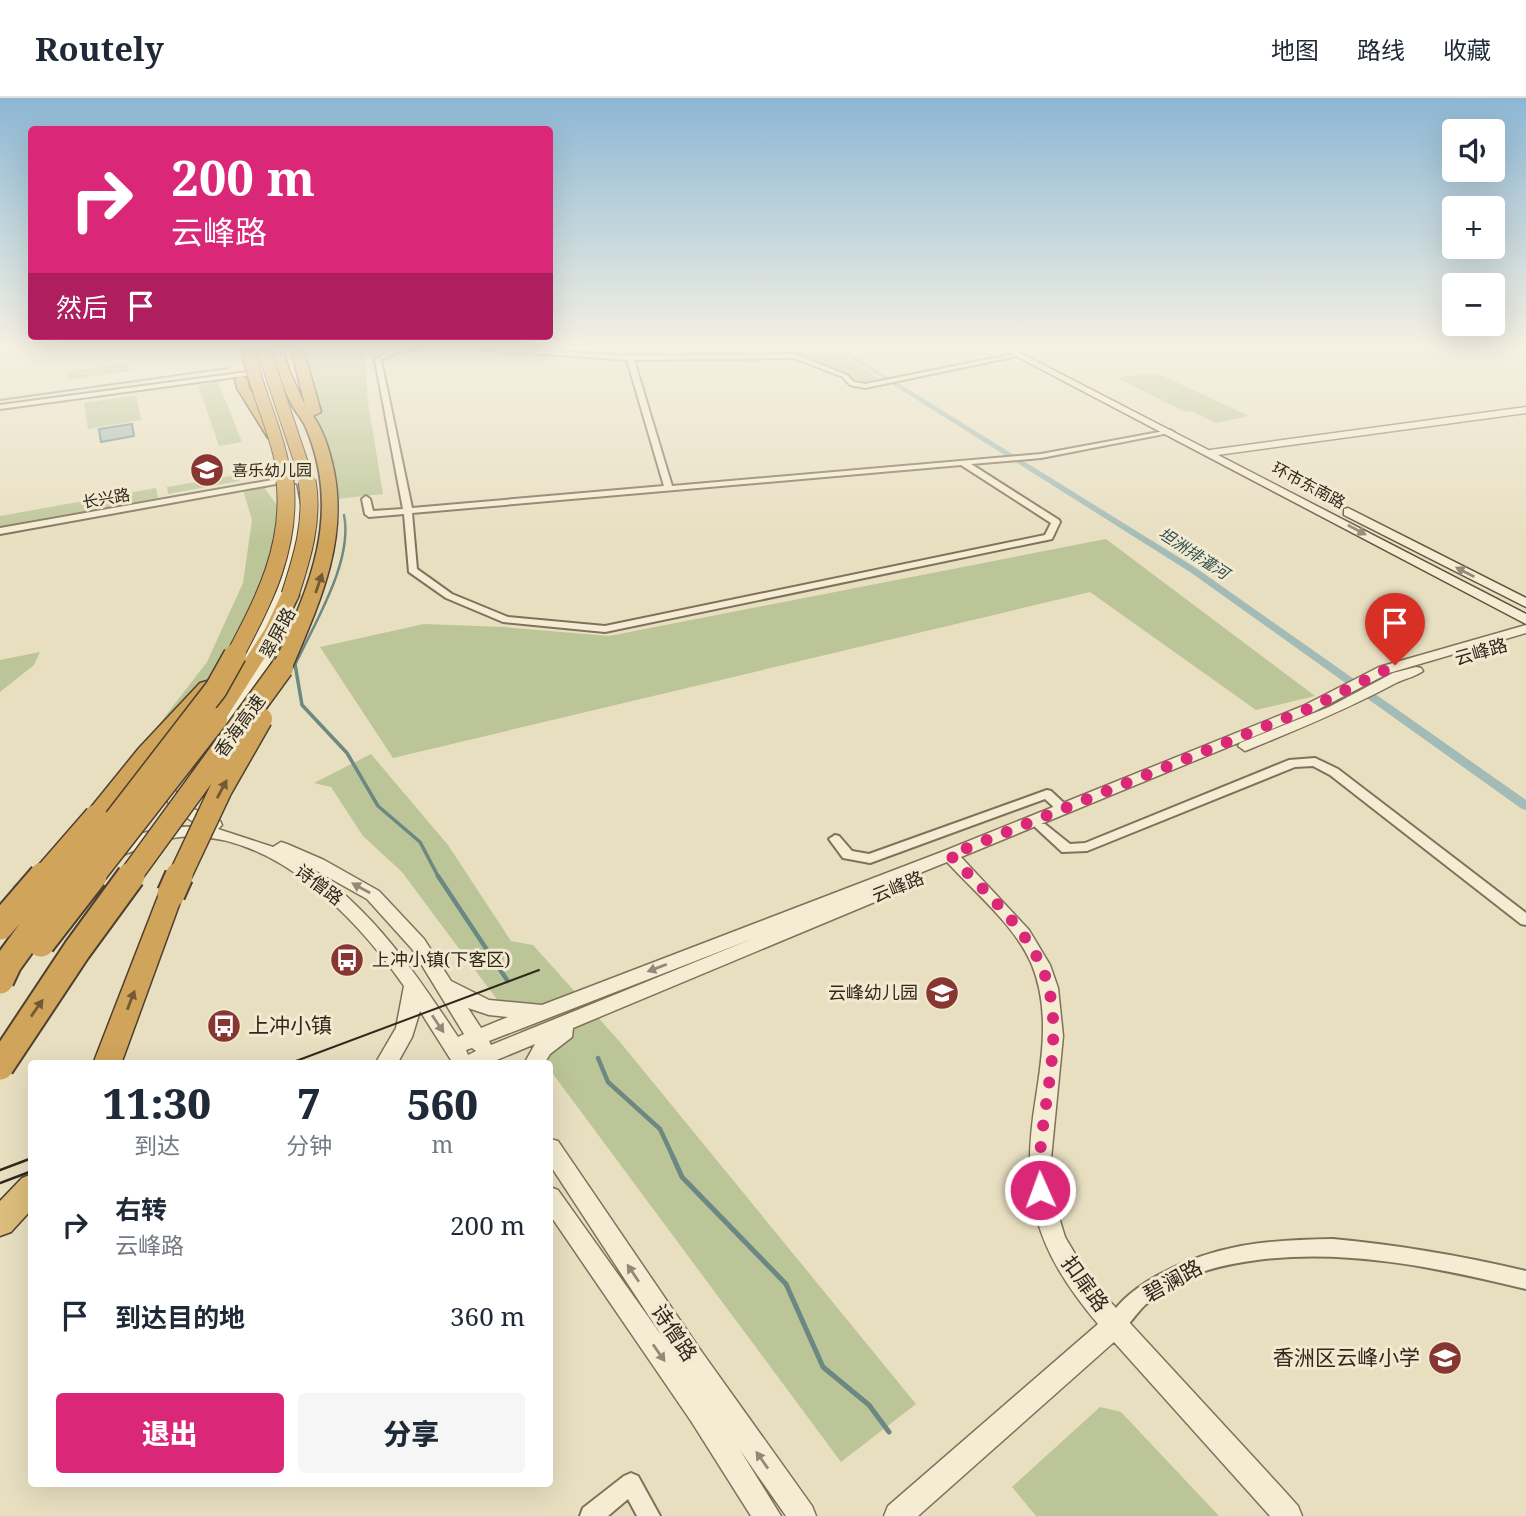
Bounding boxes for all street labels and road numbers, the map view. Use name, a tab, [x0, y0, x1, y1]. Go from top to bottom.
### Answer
street label: 环市东南路	[1269, 457, 1349, 513]
street label: 长兴路	[80, 483, 132, 513]
street label: 翠屏路	[254, 603, 300, 662]
street label: 云峰路	[1451, 632, 1510, 670]
street label: 香海高速	[208, 689, 270, 762]
street label: 诗僧路	[291, 858, 348, 910]
street label: 云峰路	[868, 865, 927, 907]
street label: 扣扉路	[1056, 1250, 1116, 1317]
street label: 碧澜路	[1138, 1253, 1207, 1308]
street label: 诗僧路	[646, 1298, 704, 1366]

